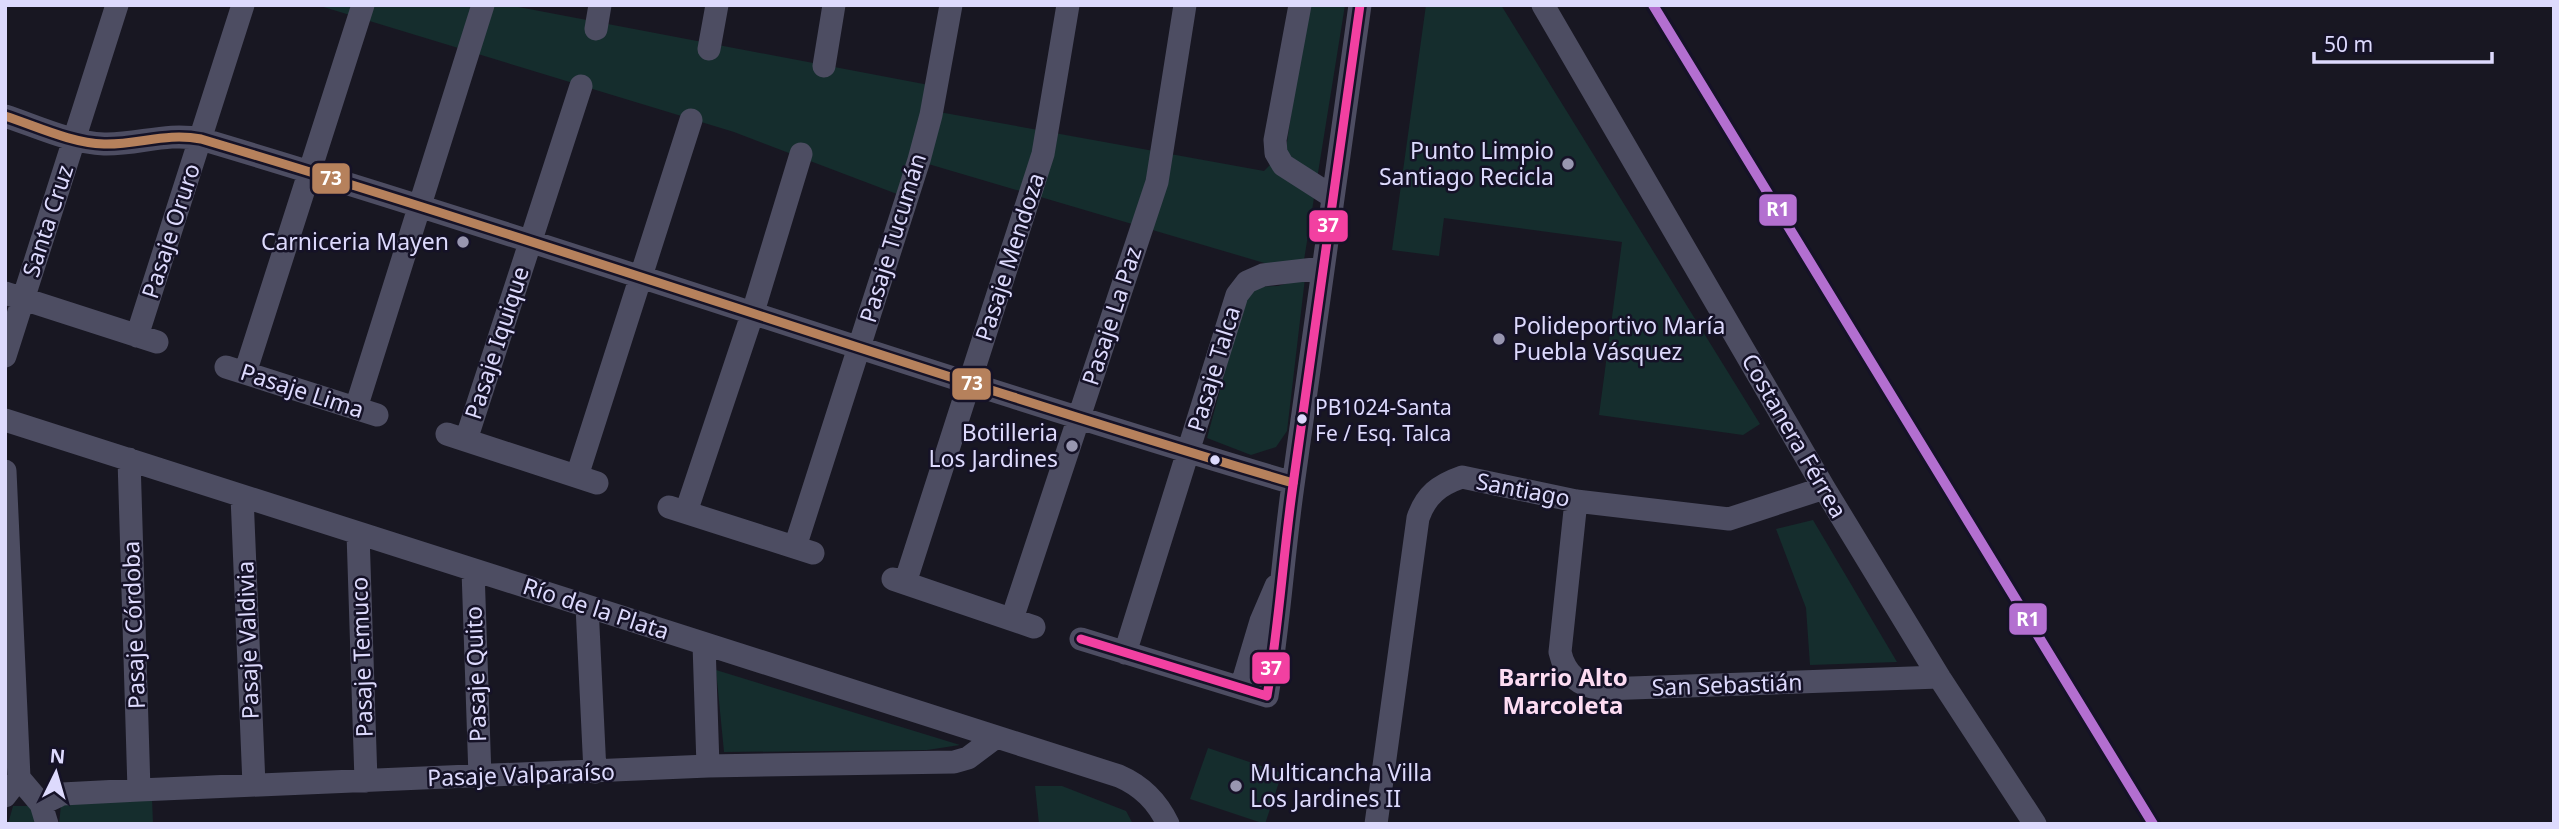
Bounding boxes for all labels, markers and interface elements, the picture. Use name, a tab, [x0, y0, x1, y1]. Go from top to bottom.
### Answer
scale bar	[2314, 21, 2492, 65]
text: 50 m	[2324, 30, 2373, 58]
place label: Punto Limpio Santiago Recicla	[1379, 134, 1554, 192]
street label: Pasaje Tucumán	[851, 149, 933, 326]
marker: Punto Limpio Santiago Recicla	[1560, 156, 1576, 172]
street label: Pasaje Oruro	[133, 159, 207, 302]
street label: Santa Cruz	[14, 161, 80, 281]
line badge: 73	[311, 162, 351, 195]
text: 73	[320, 165, 342, 191]
street label: Pasaje Mendoza	[967, 168, 1051, 345]
line badge: R1	[1758, 193, 1798, 227]
text: R1	[1766, 196, 1790, 222]
line badge: 37	[1308, 209, 1349, 243]
text: 37	[1317, 212, 1339, 238]
place label: Carniceria Mayen	[261, 225, 449, 257]
marker: Carniceria Mayen	[455, 234, 471, 250]
street label: Pasaje La Paz	[1074, 242, 1149, 389]
street label: Pasaje Iquique	[456, 262, 536, 423]
street label: Pasaje Talca	[1179, 302, 1247, 435]
place label: Polideportivo María Puebla Vásquez	[1513, 309, 1725, 367]
marker: Polideportivo María Puebla Vásquez	[1491, 331, 1507, 347]
street label: Costanera Férrea	[1735, 347, 1855, 524]
street label: Pasaje Lima	[236, 355, 368, 425]
line badge: 73	[951, 367, 992, 401]
text: 73	[961, 370, 983, 396]
place label: PB1024-Santa Fe / Esq. Talca	[1315, 393, 1452, 447]
marker: PB1024-Santa Fe / Esq. Talca	[1295, 412, 1309, 426]
place label: Botilleria Los Jardines	[929, 416, 1058, 474]
marker: Botilleria Los Jardines	[1064, 438, 1080, 454]
unlabelled marker	[1208, 453, 1222, 467]
street label: Santiago	[1474, 464, 1573, 514]
street label: Pasaje Córdoba	[114, 540, 152, 710]
street label: Pasaje Valdivia	[228, 560, 266, 720]
street label: Río de la Plata	[519, 569, 674, 647]
street label: Pasaje Temuco	[342, 576, 380, 738]
line badge: R1	[2008, 602, 2048, 636]
street label: Pasaje Quito	[457, 606, 493, 743]
text: R1	[2016, 606, 2040, 632]
line badge: 37	[1251, 651, 1291, 685]
text: 37	[1260, 655, 1282, 681]
district label: Barrio Alto Marcoleta	[1498, 660, 1628, 721]
street label: San Sebastián	[1651, 665, 1803, 703]
north arrow	[21, 738, 91, 808]
text: N	[49, 742, 66, 770]
street label: Pasaje Valparaíso	[427, 755, 615, 793]
place label: Multicancha Villa Los Jardines II	[1250, 756, 1432, 814]
marker: Multicancha Villa Los Jardines II	[1228, 778, 1244, 794]

